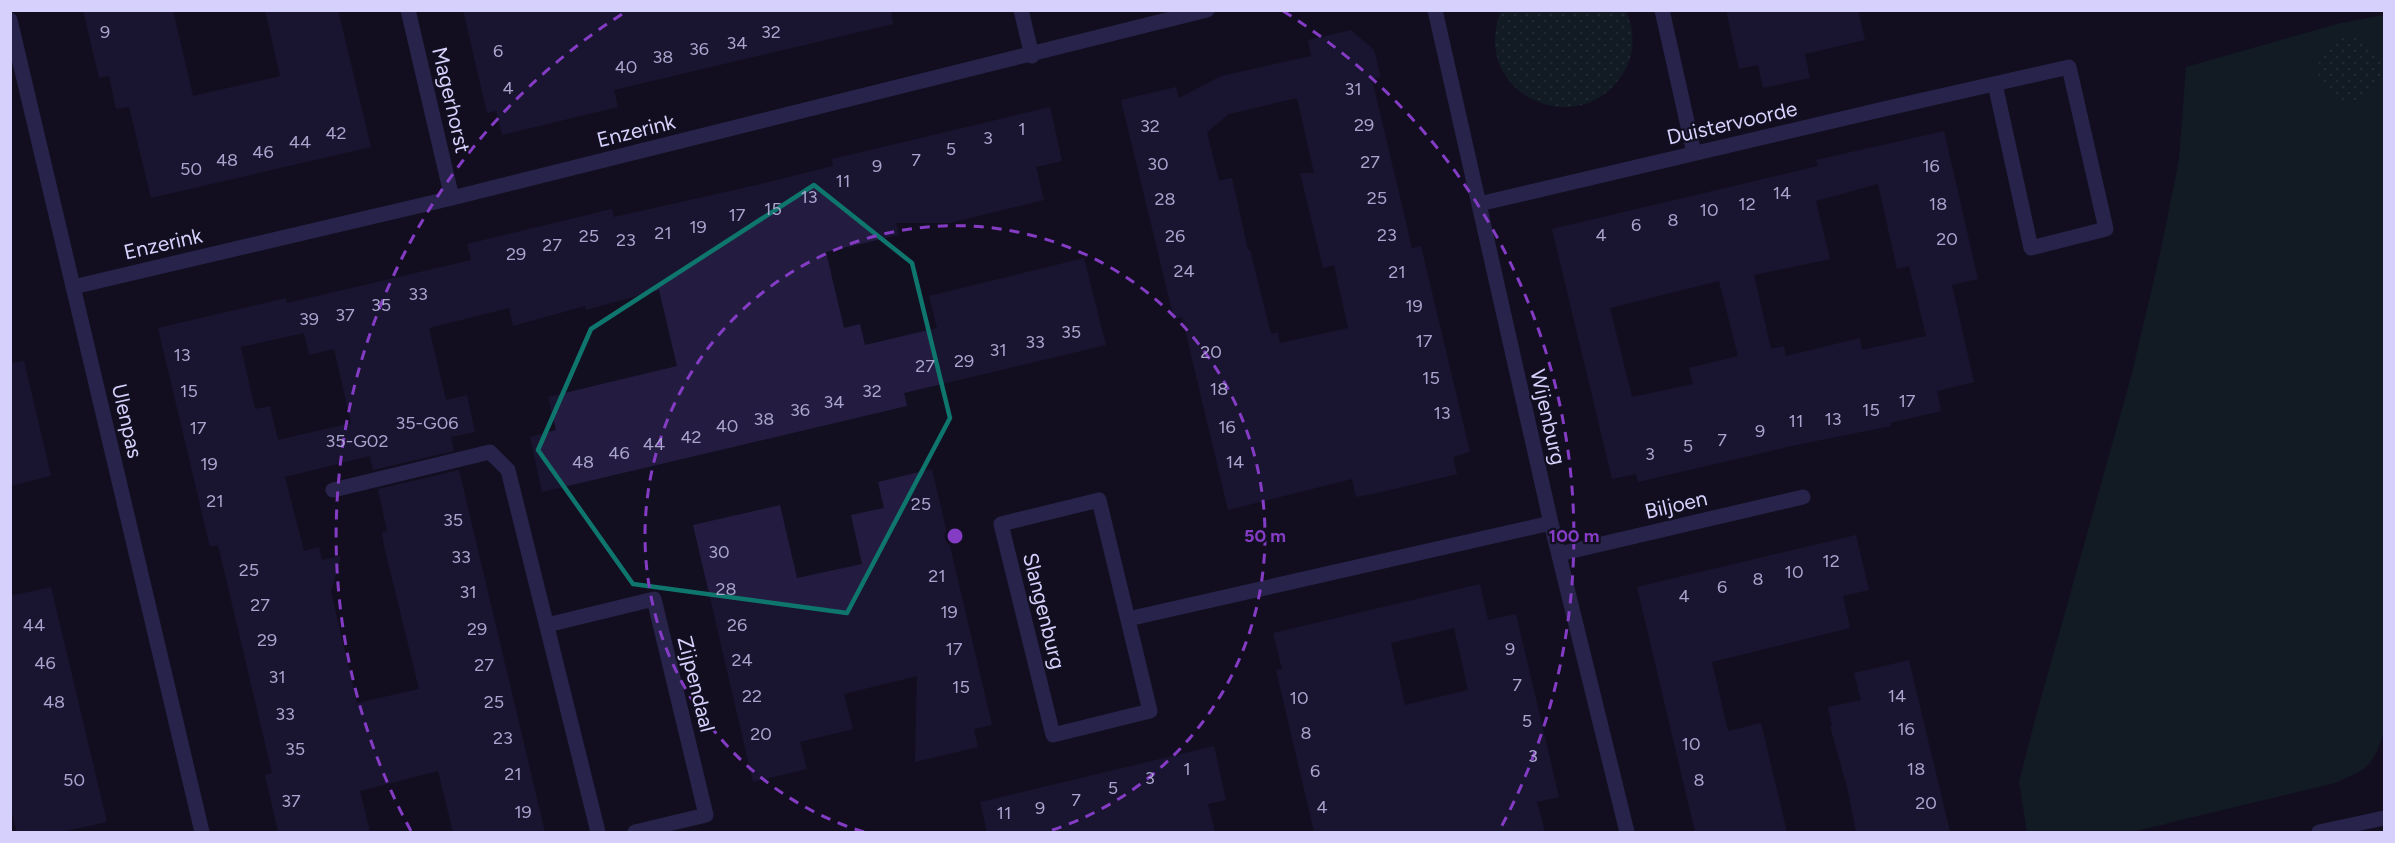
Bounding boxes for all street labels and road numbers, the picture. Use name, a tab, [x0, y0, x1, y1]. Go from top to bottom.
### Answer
street label: Magerhorst	[427, 44, 476, 155]
street label: Duistervoorde	[1664, 95, 1800, 150]
street label: Enzerink	[594, 109, 678, 152]
street label: Enzerink	[121, 222, 205, 265]
street label: Wijenburg	[1525, 367, 1572, 467]
street label: Ulenpas	[107, 381, 148, 461]
street label: Biljoen	[1642, 485, 1710, 524]
street label: Slangenburg	[1018, 550, 1071, 672]
street label: Zijpendaal	[673, 633, 720, 734]

